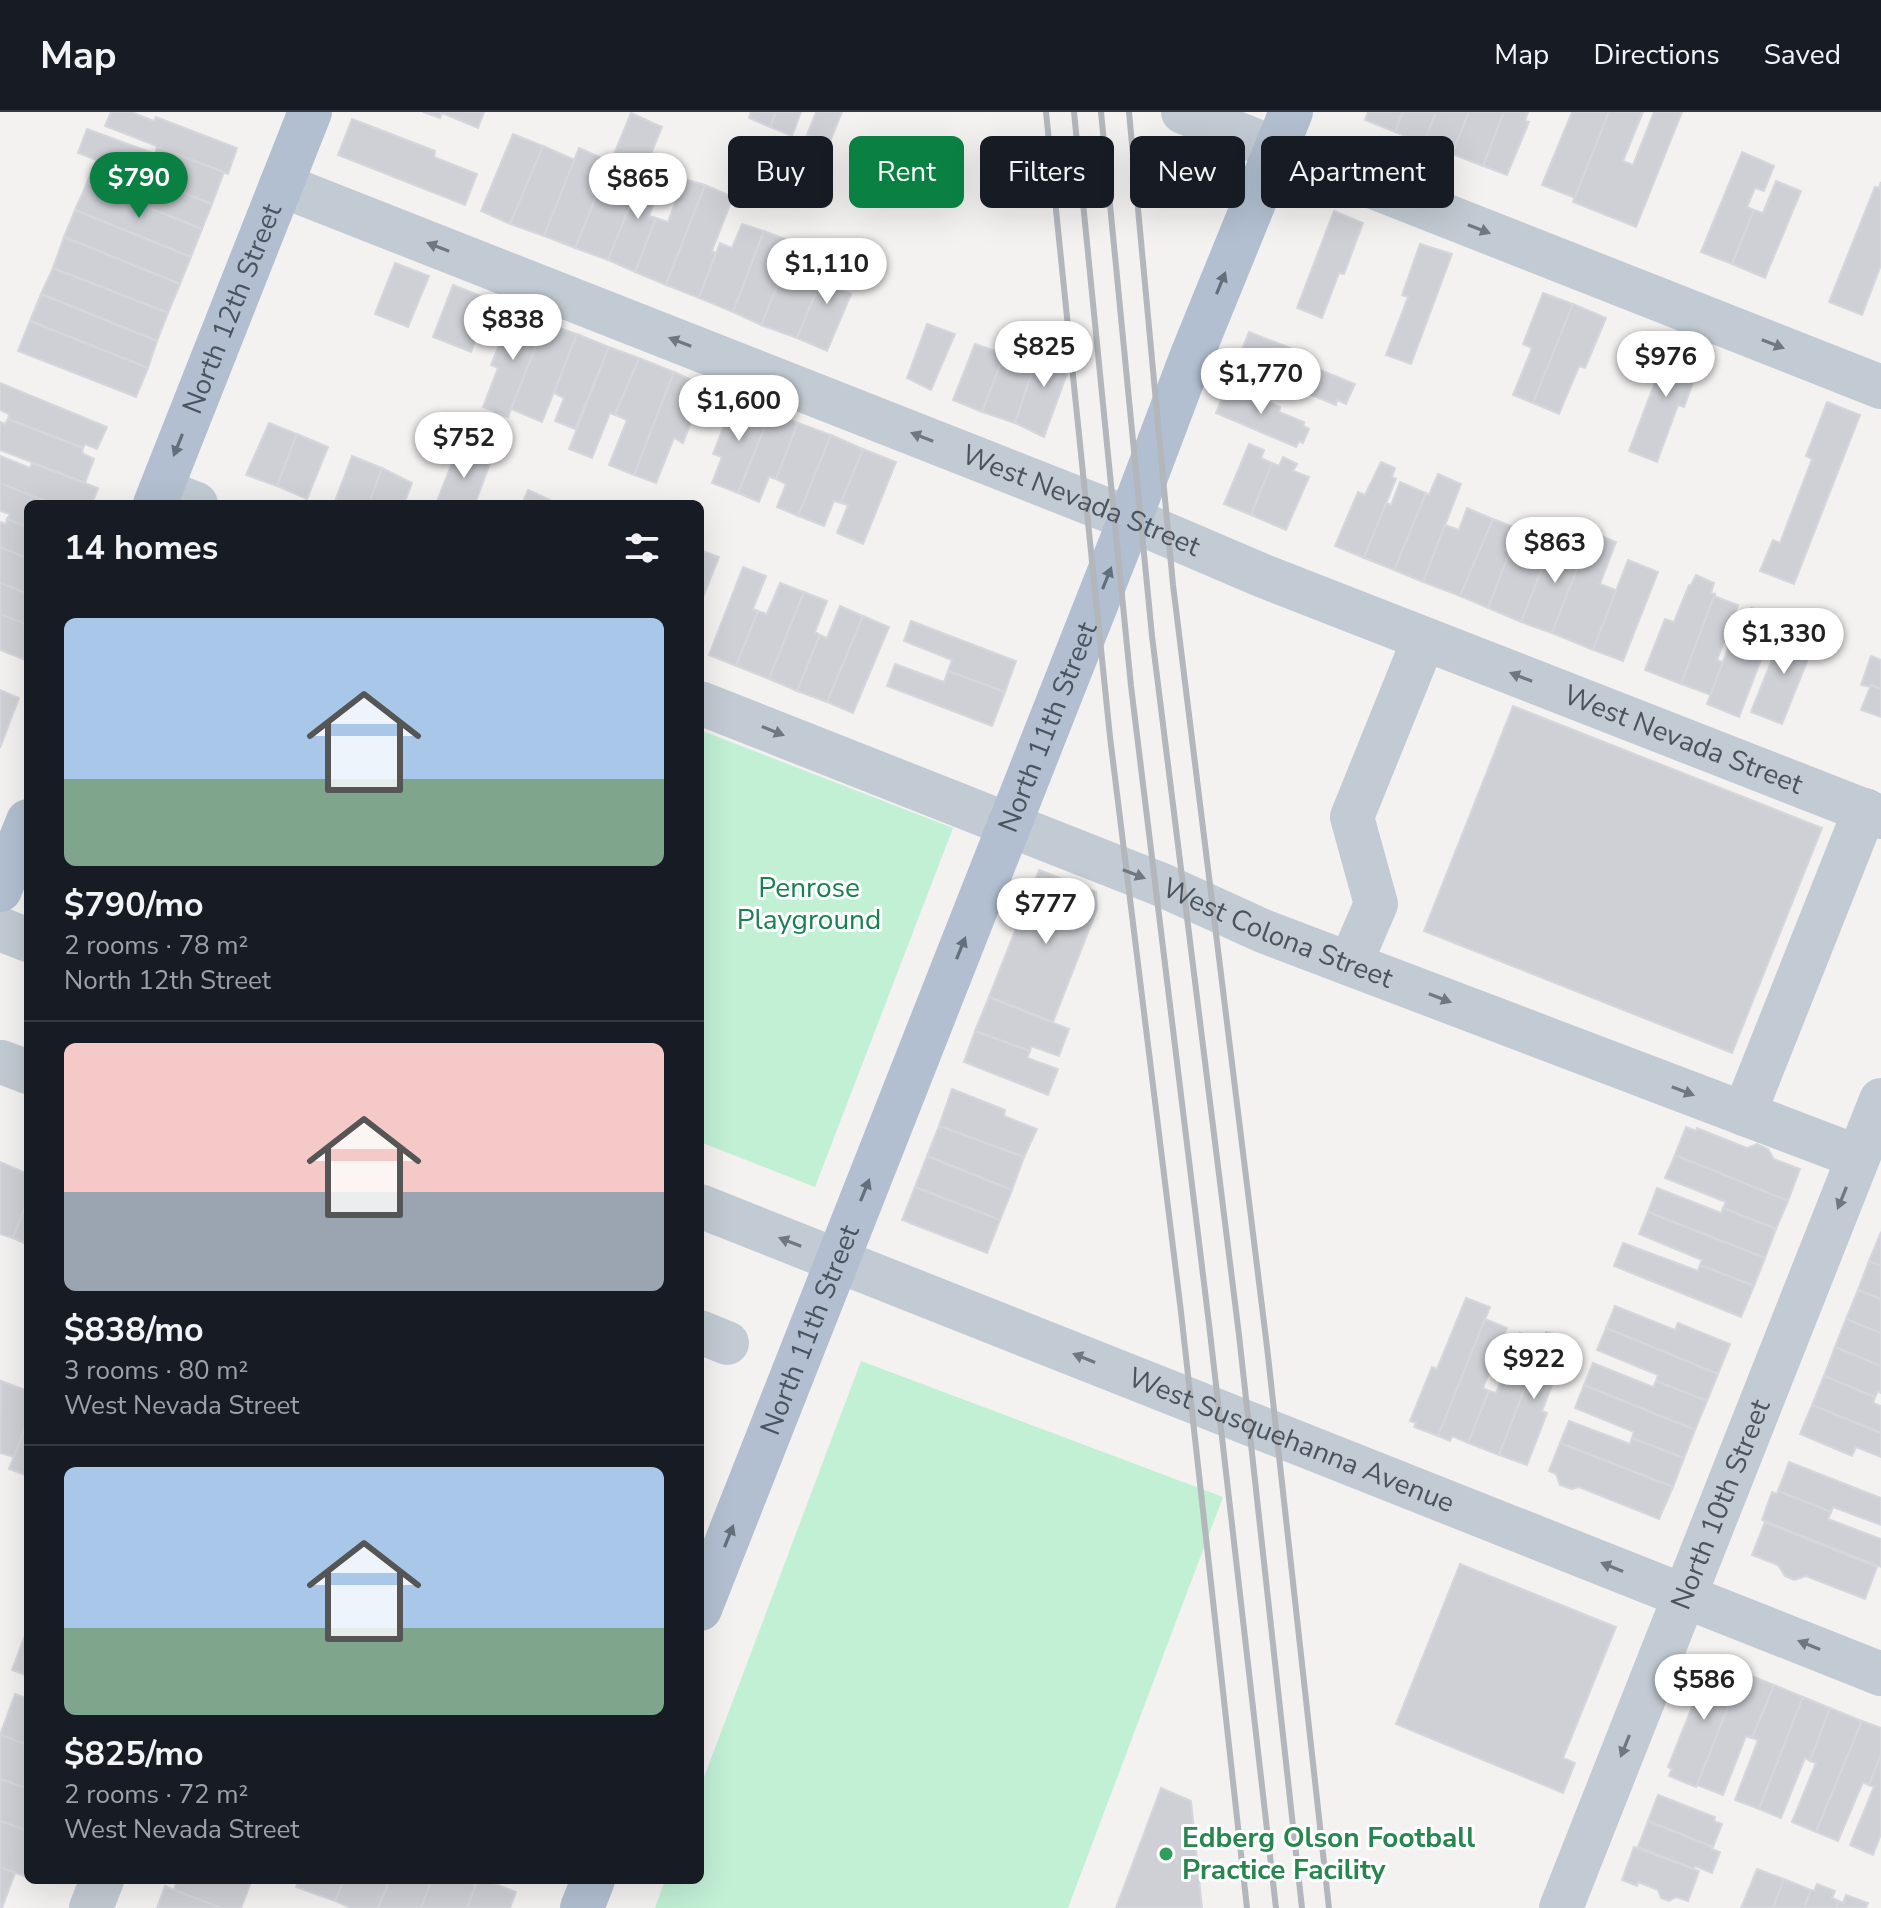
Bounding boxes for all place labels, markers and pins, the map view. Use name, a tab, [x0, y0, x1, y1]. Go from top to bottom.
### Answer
pin: $790	[92, 152, 186, 220]
pin: $865	[591, 153, 685, 221]
pin: $1,110	[762, 238, 892, 306]
pin: $838	[466, 294, 560, 362]
pin: $825	[997, 321, 1091, 389]
pin: $976	[1619, 331, 1713, 399]
pin: $1,770	[1196, 348, 1326, 416]
pin: $1,600	[674, 375, 804, 443]
pin: $752	[417, 412, 511, 480]
pin: $863	[1508, 517, 1602, 585]
pin: $1,330	[1719, 608, 1849, 676]
pin: $777	[999, 878, 1093, 946]
pin: $922	[1487, 1333, 1581, 1401]
pin: $586	[1657, 1654, 1751, 1722]
place label: Edberg Olson Football Practice Facility	[1182, 1819, 1475, 1889]
marker: Edberg Olson Football Practice Facility	[1157, 1845, 1175, 1863]

